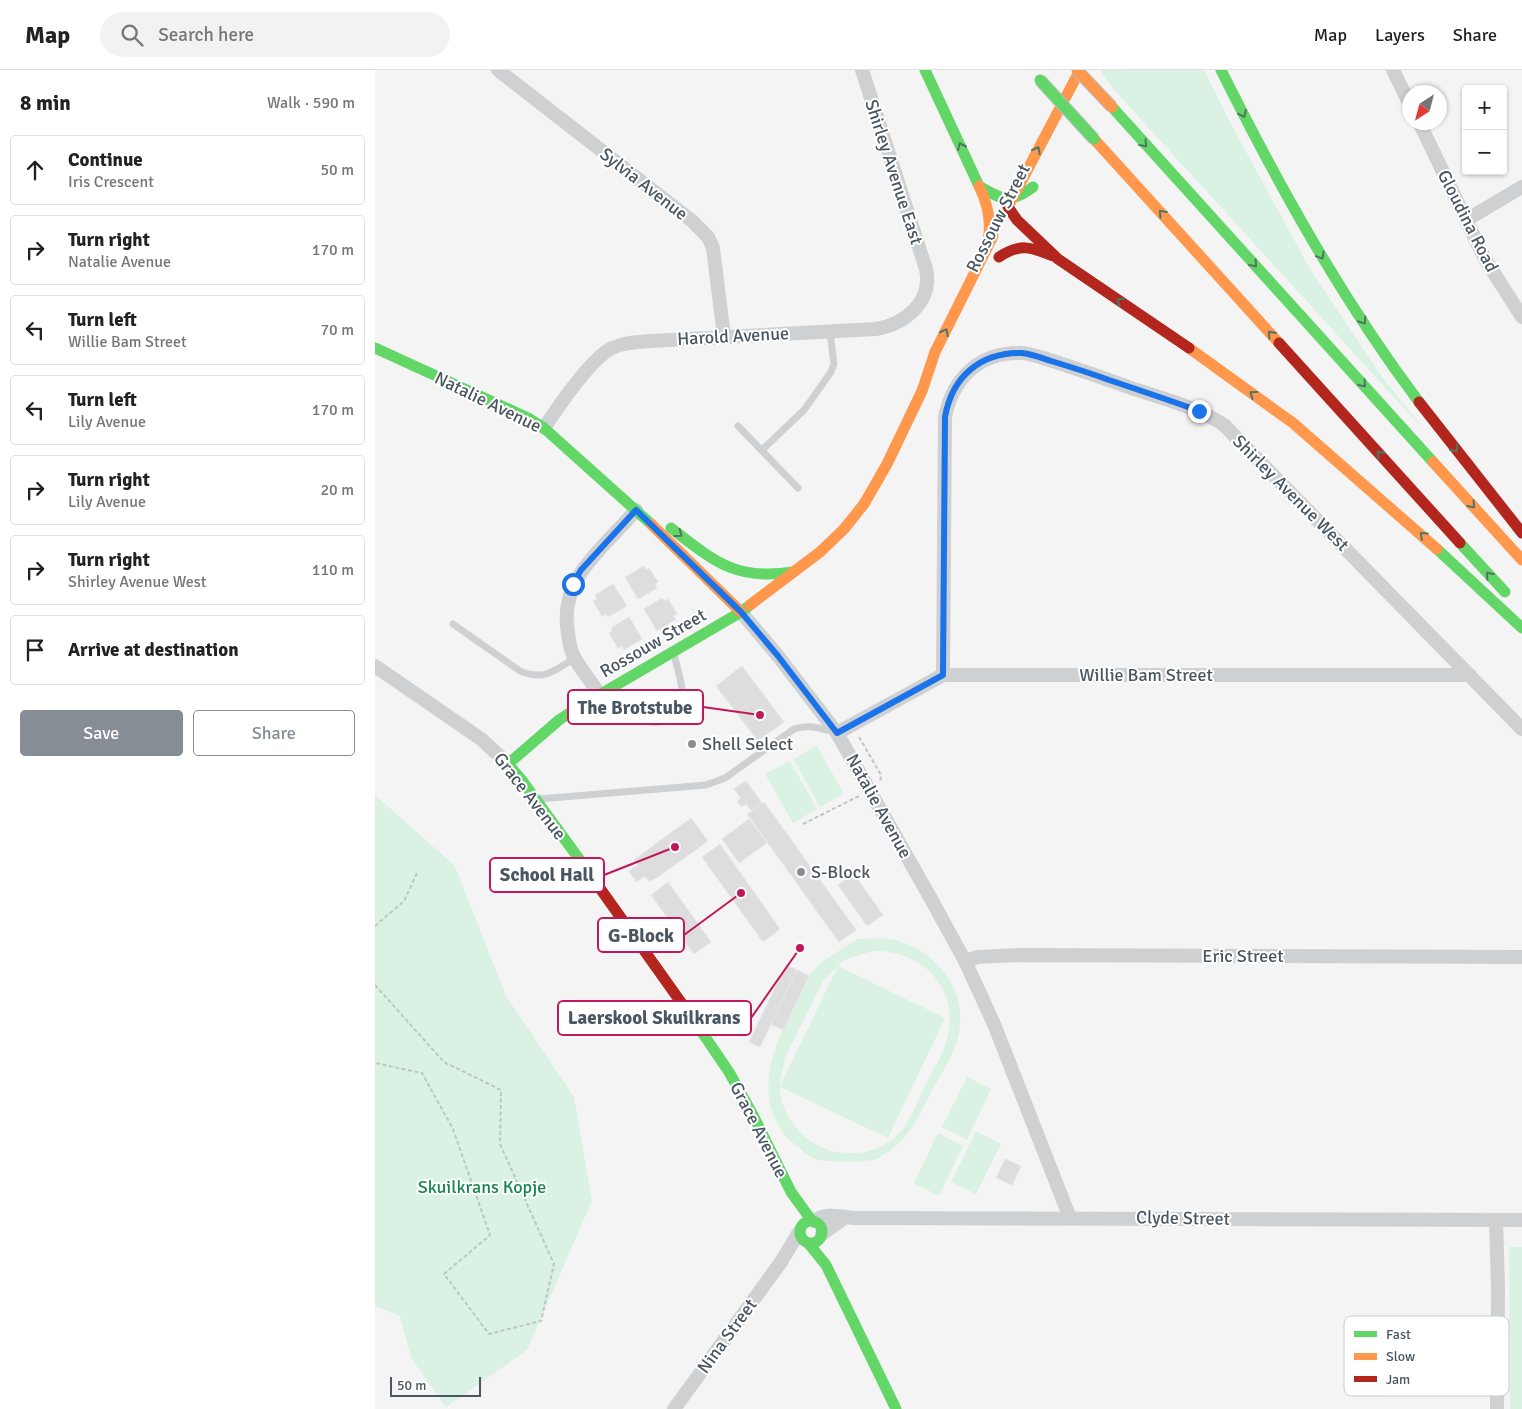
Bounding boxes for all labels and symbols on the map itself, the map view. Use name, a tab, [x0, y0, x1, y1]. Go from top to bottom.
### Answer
north arrow	[1402, 85, 1447, 130]
street label: Shirley Avenue East	[860, 97, 928, 247]
one-way arrow	[1237, 108, 1247, 117]
one-way arrow	[1139, 138, 1148, 147]
one-way arrow	[956, 142, 967, 151]
street label: Sylvia Avenue	[596, 143, 692, 225]
one-way arrow	[1031, 146, 1041, 155]
street label: Rossouw Street	[961, 160, 1035, 276]
street label: Gloudina Road	[1433, 166, 1503, 276]
one-way arrow	[1159, 210, 1168, 219]
one-way arrow	[1314, 250, 1324, 259]
one-way arrow	[1248, 258, 1257, 267]
one-way arrow	[1116, 298, 1126, 307]
one-way arrow	[1356, 316, 1366, 325]
street label: Harold Avenue	[677, 322, 789, 350]
one-way arrow	[939, 328, 949, 337]
one-way arrow	[1268, 330, 1277, 339]
street label: Natalie Avenue	[431, 367, 545, 437]
one-way arrow	[1357, 379, 1366, 388]
one-way arrow	[1249, 391, 1259, 400]
route end	[1188, 400, 1211, 423]
street label: Shirley Avenue West	[1228, 430, 1354, 556]
one-way arrow	[1450, 443, 1458, 452]
one-way arrow	[1377, 451, 1386, 460]
one-way arrow	[1466, 499, 1475, 508]
one-way arrow	[673, 528, 682, 537]
one-way arrow	[1419, 532, 1428, 541]
one-way arrow	[1486, 571, 1495, 580]
route start	[562, 573, 585, 596]
street label: Rossouw Street	[596, 604, 710, 682]
street label: Willie Bam Street	[1079, 664, 1213, 686]
callout: The Brotstube	[568, 690, 703, 724]
text: The Brotstube	[577, 696, 693, 720]
place label: Shell Select	[702, 733, 793, 755]
marker: Shell Select	[686, 738, 698, 750]
street label: Grace Avenue	[489, 748, 571, 844]
street label: Natalie Avenue	[841, 750, 917, 862]
callout: School Hall	[490, 858, 604, 892]
place label: S-Block	[811, 861, 870, 883]
text: School Hall	[500, 863, 594, 887]
marker: S-Block	[795, 866, 807, 878]
callout: G-Block	[598, 918, 684, 952]
text: G-Block	[608, 924, 674, 948]
street label: Eric Street	[1202, 945, 1284, 967]
callout: Laerskool Skuilkrans	[558, 1001, 751, 1035]
text: Laerskool Skuilkrans	[568, 1006, 740, 1030]
street label: Grace Avenue	[725, 1078, 793, 1182]
park label: Skuilkrans Kopje	[418, 1176, 546, 1198]
street label: Clyde Street	[1136, 1206, 1230, 1230]
street label: Nina Street	[693, 1294, 761, 1378]
legend	[1344, 1316, 1509, 1396]
text: Fast	[1386, 1326, 1411, 1343]
text: Slow	[1386, 1348, 1415, 1365]
text: Jam	[1386, 1371, 1410, 1388]
scale bar	[390, 1374, 481, 1397]

